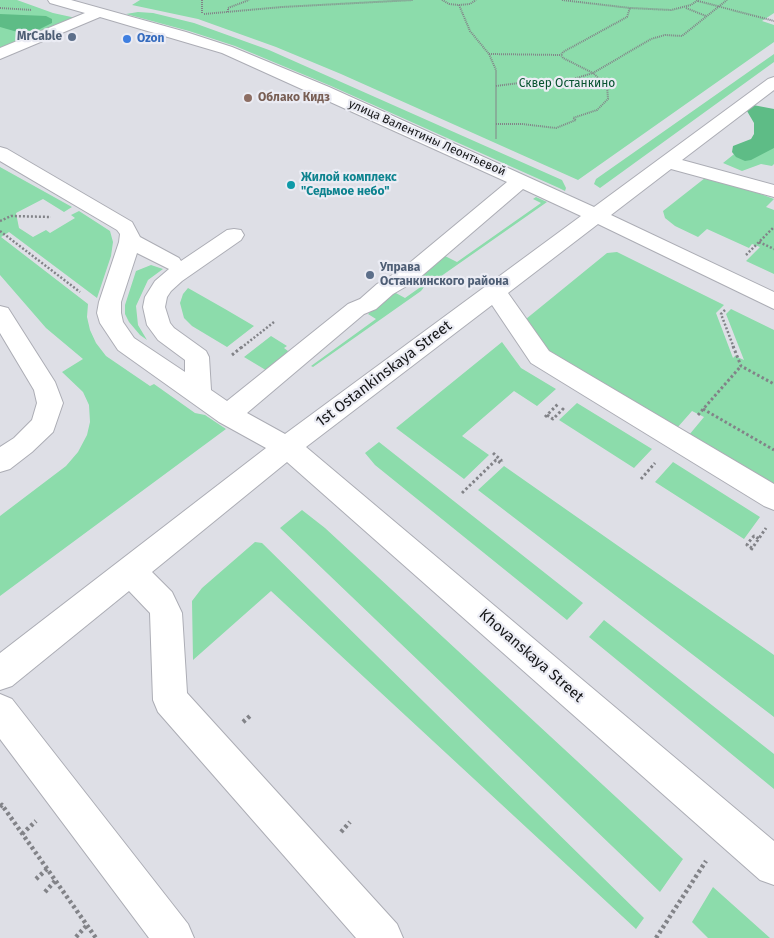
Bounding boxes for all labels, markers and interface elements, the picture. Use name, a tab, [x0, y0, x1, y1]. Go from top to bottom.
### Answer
place label: MrCable	[17, 30, 62, 44]
marker: MrCable	[66, 31, 78, 43]
place label: Ozon	[137, 32, 165, 46]
marker: Ozon	[121, 33, 133, 45]
park label: Сквер Останкино	[519, 77, 615, 91]
place label: Облако Кидз	[258, 91, 330, 105]
marker: Облако Кидз	[242, 92, 254, 104]
street label: улица Валентины Леонтьевой	[346, 97, 508, 179]
place label: Жилой комплекс "Седьмое небо"	[301, 171, 397, 199]
marker: Жилой комплекс "Седьмое небо"	[285, 179, 297, 191]
place label: Управа Останкинского района	[380, 261, 509, 289]
marker: Управа Останкинского района	[364, 269, 376, 281]
street label: 1st Ostankinskaya Street	[312, 317, 456, 431]
street label: Khovanskaya Street	[475, 606, 587, 706]

